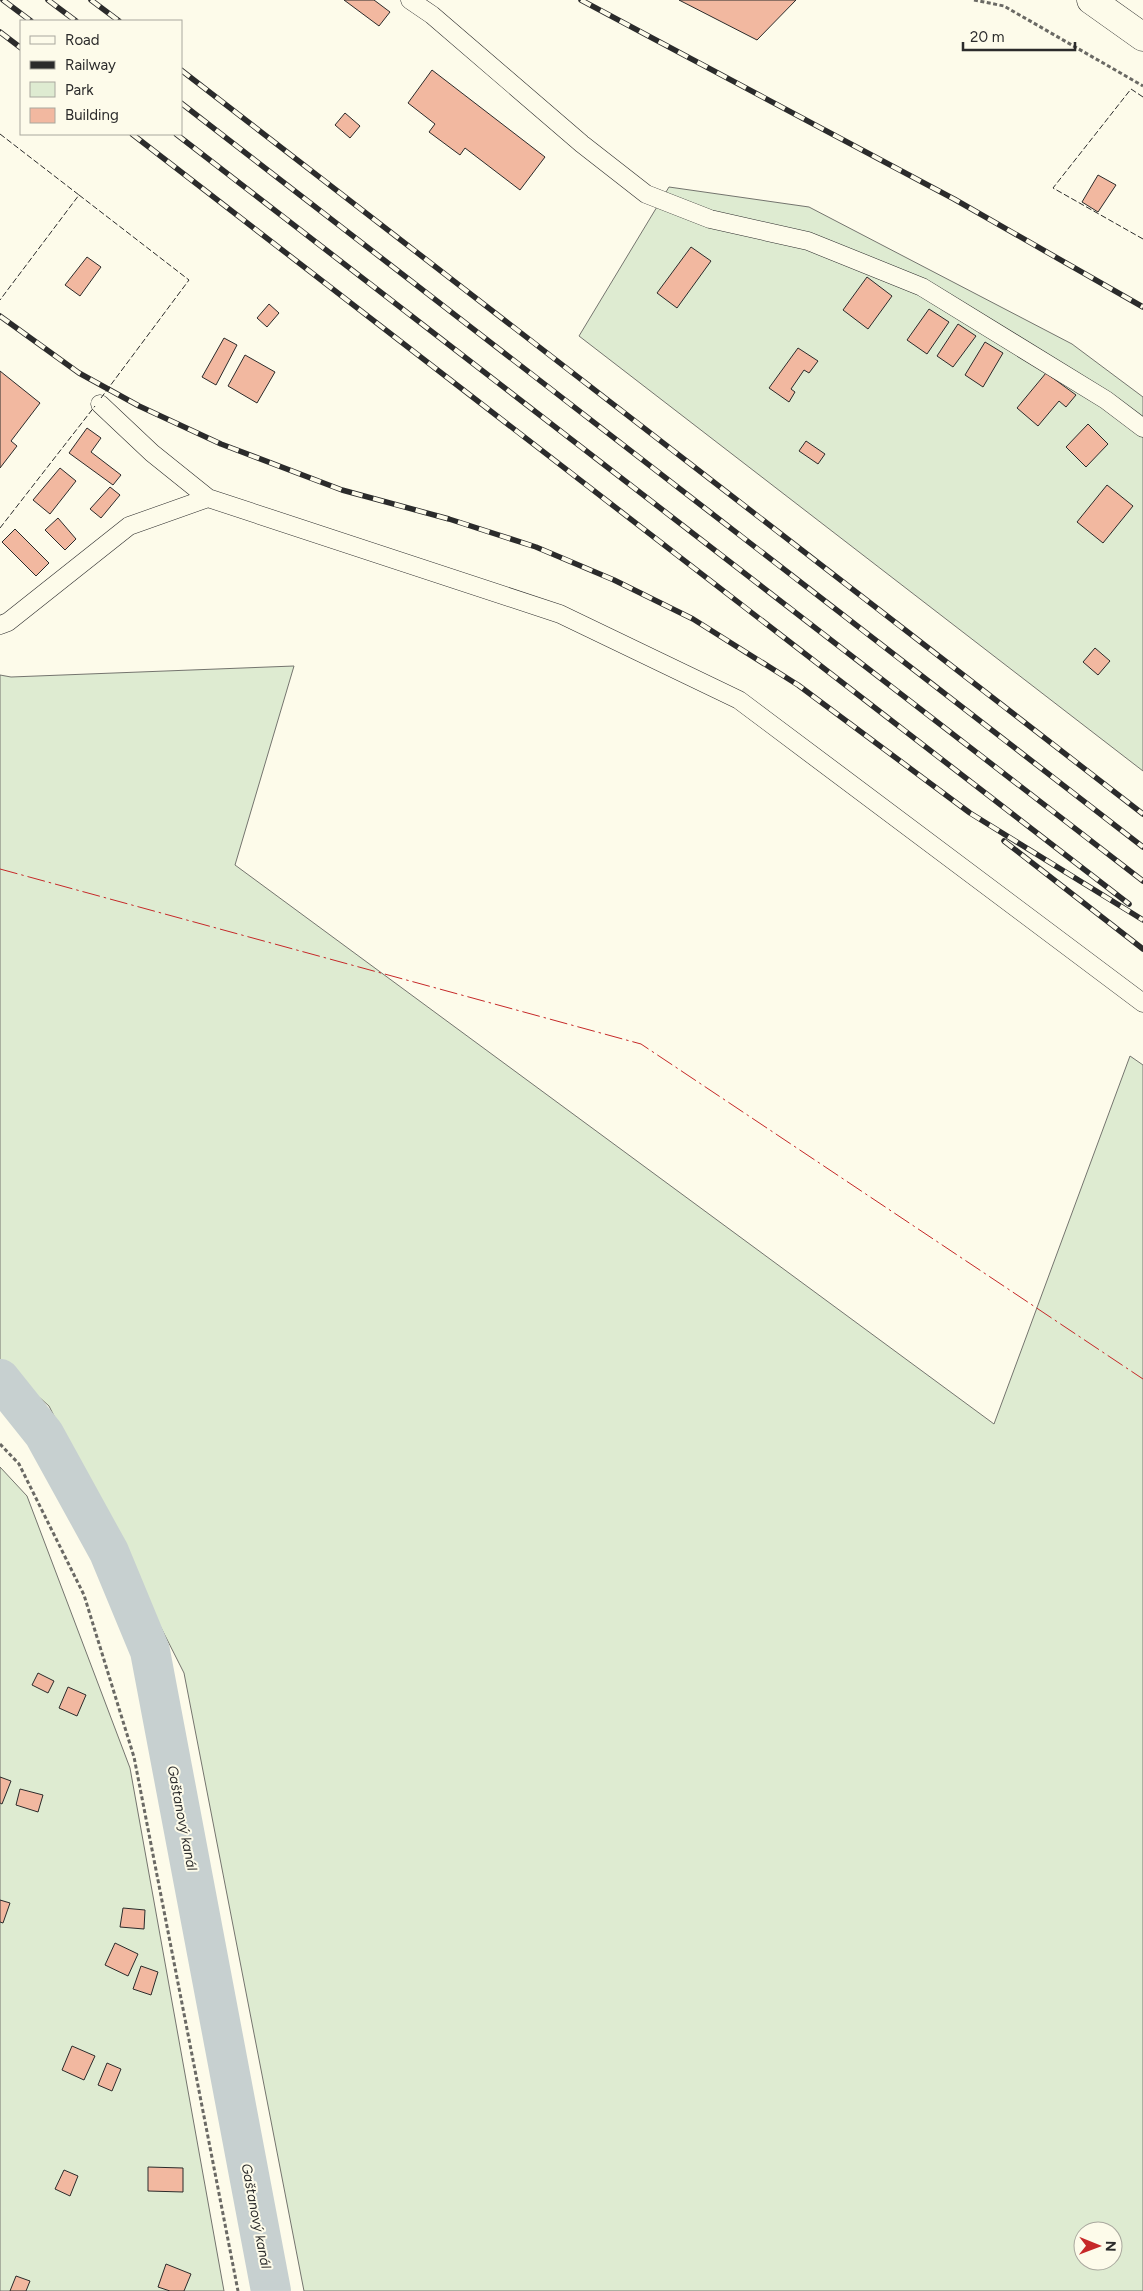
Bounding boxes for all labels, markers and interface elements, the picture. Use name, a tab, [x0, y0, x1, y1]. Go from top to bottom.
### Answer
legend	[20, 20, 182, 135]
scale bar	[963, 20, 1076, 52]
text: 20 m	[970, 28, 1004, 46]
text: Road	[65, 31, 100, 49]
text: Railway	[65, 56, 116, 74]
text: Park	[65, 81, 94, 99]
text: Building	[65, 106, 119, 124]
water label: Gaštanový kanál	[163, 1764, 201, 1873]
water label: Gaštanový kanál	[237, 2162, 275, 2271]
north arrow	[1073, 2221, 1123, 2271]
text: N	[1102, 2241, 1119, 2252]

